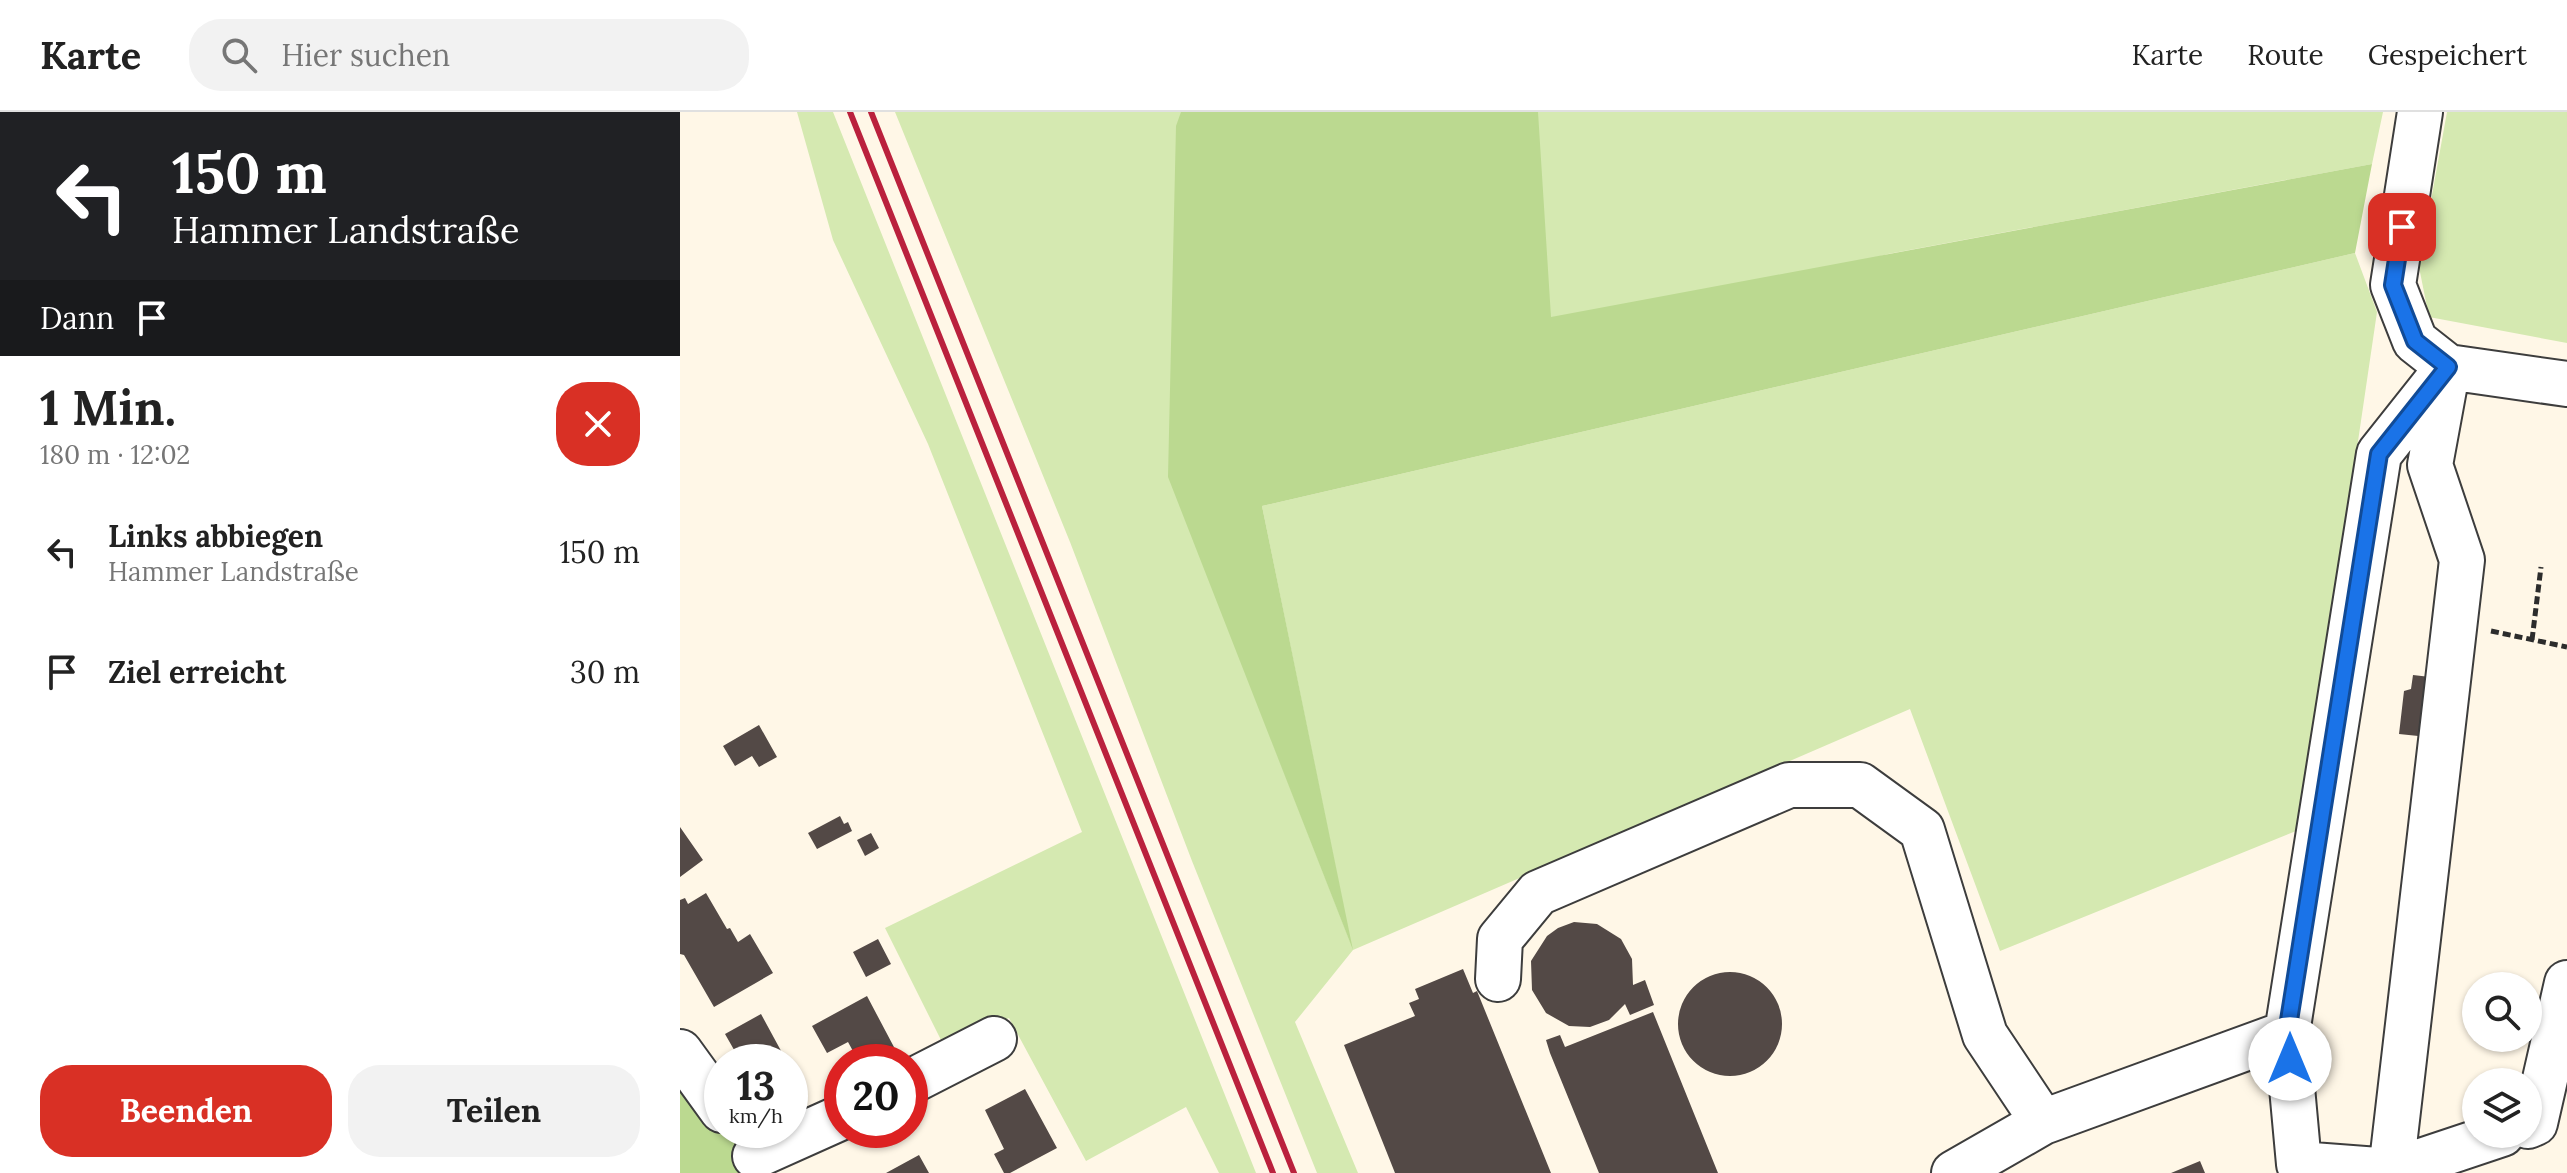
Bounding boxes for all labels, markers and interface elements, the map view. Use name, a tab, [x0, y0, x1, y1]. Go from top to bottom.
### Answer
search box	[189, 19, 749, 91]
text: Karte	[40, 31, 141, 79]
icon: search	[217, 33, 261, 77]
text: Hier suchen	[281, 36, 450, 74]
text: Karte	[2131, 37, 2203, 73]
text: Route	[2247, 37, 2324, 73]
text: Gespeichert	[2368, 37, 2527, 73]
text: 150 m	[172, 137, 327, 208]
icon: left	[40, 144, 144, 248]
pin	[2368, 193, 2436, 261]
icon: arrive	[2380, 205, 2424, 249]
text: Hammer Landstraße	[172, 207, 519, 253]
icon: arrive	[130, 296, 174, 340]
text: Dann	[40, 299, 114, 337]
text: 1 Min.	[40, 377, 176, 438]
button: close	[556, 382, 640, 466]
text: 180 m · 12:02	[40, 438, 190, 471]
text: Links abbiegen	[108, 517, 323, 555]
icon: left	[40, 530, 84, 574]
text: 150 m	[559, 533, 640, 571]
text: Hammer Landstraße	[108, 555, 359, 588]
icon: arrive	[40, 650, 84, 694]
text: Ziel erreicht	[108, 653, 286, 691]
text: 30 m	[570, 653, 640, 691]
map controls	[2462, 972, 2542, 1148]
button: search	[2462, 972, 2542, 1052]
position arrow	[2248, 1017, 2332, 1101]
speed limit sign: 20	[824, 1044, 928, 1148]
text: 13	[737, 1060, 775, 1111]
button: Beenden	[40, 1065, 332, 1157]
button: Teilen	[348, 1065, 640, 1157]
button: layers	[2462, 1068, 2542, 1148]
text: km/h	[729, 1103, 783, 1128]

